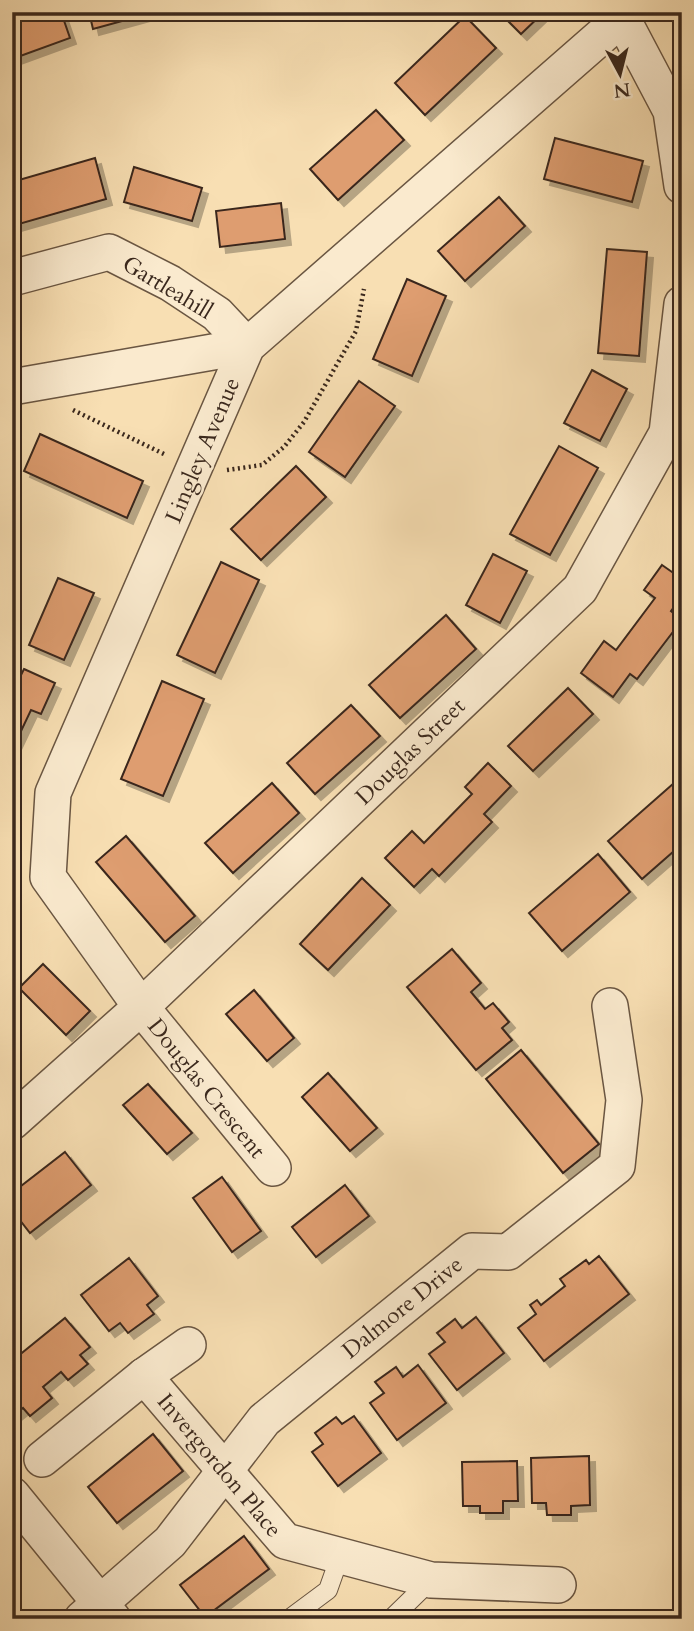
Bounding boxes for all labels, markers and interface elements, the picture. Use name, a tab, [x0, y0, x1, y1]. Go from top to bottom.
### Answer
north arrow	[586, 38, 656, 108]
text: N	[612, 76, 632, 104]
street label: Gartleahill	[117, 248, 219, 327]
street label: Lingley Avenue	[158, 373, 247, 528]
street label: Douglas Street	[349, 691, 472, 812]
street label: Douglas Crescent	[141, 1012, 273, 1165]
street label: Dalmore Drive	[335, 1249, 469, 1366]
street label: Invergordon Place	[150, 1387, 289, 1544]

